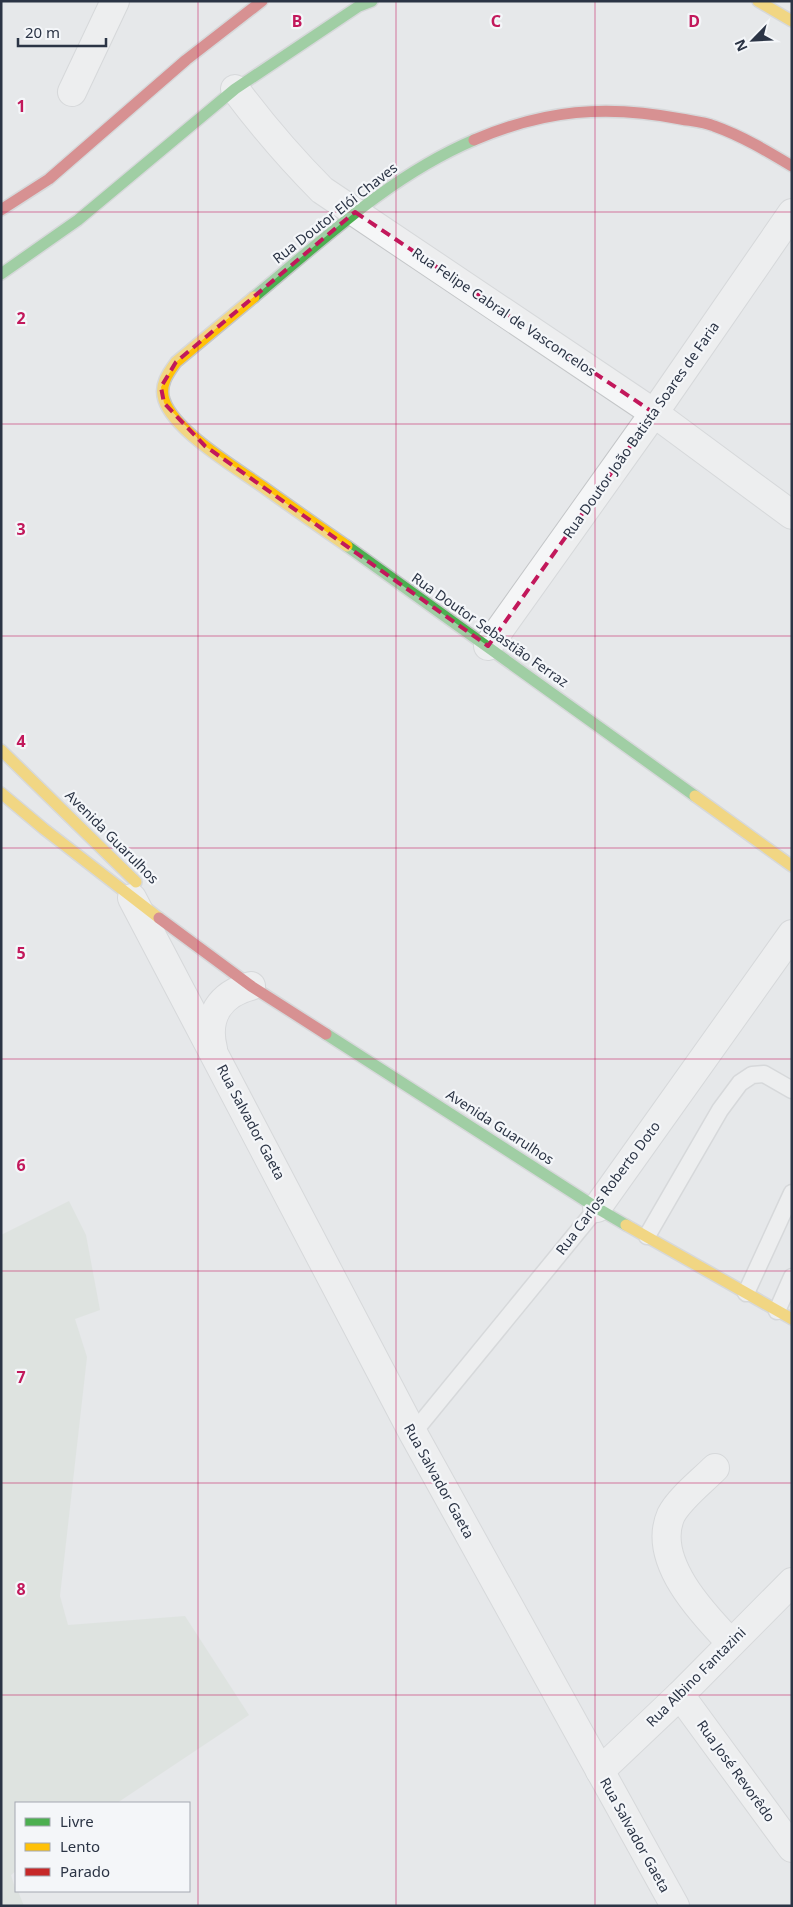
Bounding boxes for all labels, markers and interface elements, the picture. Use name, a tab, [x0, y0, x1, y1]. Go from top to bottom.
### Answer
text: B	[292, 10, 302, 32]
text: C	[491, 10, 501, 32]
text: D	[688, 10, 700, 32]
scale bar	[18, 15, 105, 47]
north arrow	[728, 15, 778, 65]
text: 20 m	[25, 22, 60, 42]
text: N	[730, 36, 752, 55]
text: 1	[16, 95, 26, 117]
street label: Rua Doutor Elói Chaves	[268, 158, 401, 267]
street label: Rua Felipe Cabral de Vasconcelos	[409, 243, 600, 380]
text: 2	[16, 307, 26, 329]
street label: Rua Doutor João Batista Soares de Faria	[558, 318, 723, 542]
text: 3	[16, 518, 26, 540]
street label: Rua Doutor Sebastião Ferraz	[408, 568, 573, 691]
text: 4	[16, 730, 26, 752]
street label: Avenida Guarulhos	[61, 786, 163, 888]
text: 5	[16, 942, 26, 964]
street label: Rua Salvador Gaeta	[213, 1061, 290, 1183]
street label: Avenida Guarulhos	[443, 1085, 558, 1169]
street label: Rua Carlos Roberto Doto	[551, 1117, 664, 1258]
text: 6	[16, 1154, 26, 1176]
text: 7	[16, 1366, 26, 1388]
street label: Rua Salvador Gaeta	[400, 1420, 479, 1541]
text: 8	[16, 1578, 26, 1600]
street label: Rua Albino Fantazini	[642, 1623, 750, 1731]
street label: Rua José Revorêdo	[693, 1716, 780, 1826]
street label: Rua Salvador Gaeta	[596, 1774, 675, 1895]
legend	[15, 1802, 190, 1892]
text: Livre	[60, 1811, 94, 1831]
text: Lento	[60, 1836, 100, 1856]
text: Parado	[60, 1861, 110, 1881]

